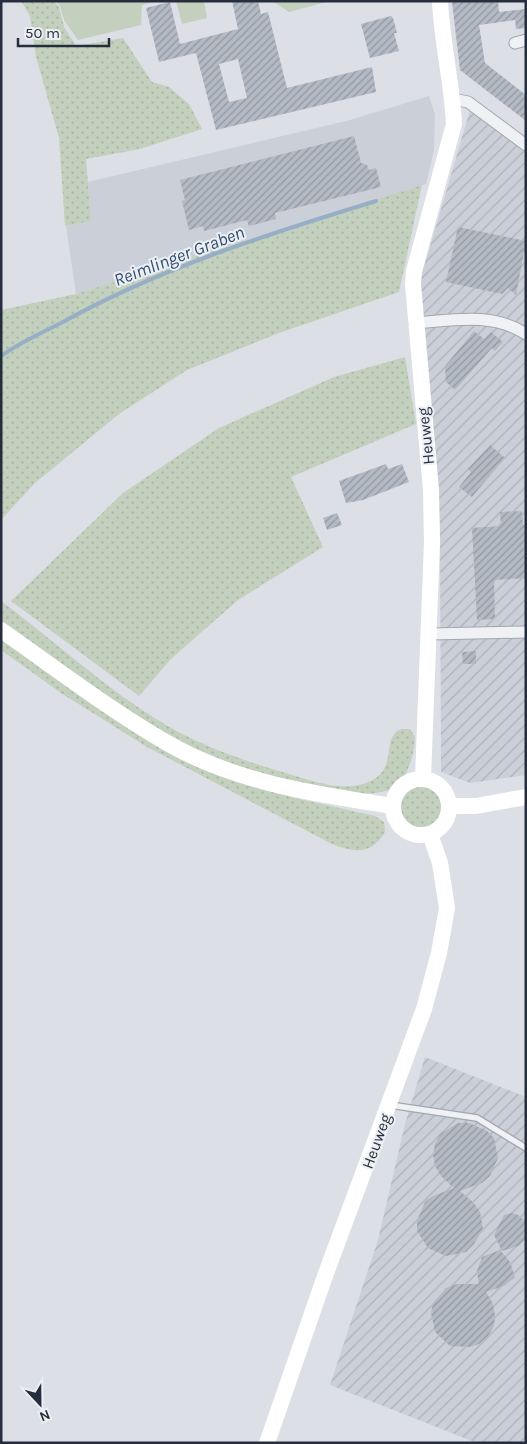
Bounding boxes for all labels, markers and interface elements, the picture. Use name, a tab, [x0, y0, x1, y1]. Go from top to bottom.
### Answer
scale bar	[18, 15, 109, 47]
text: 50 m	[25, 24, 60, 42]
water label: Reimlinger Graben	[111, 221, 247, 291]
street label: Heuweg	[413, 406, 438, 466]
street label: Heuweg	[358, 1111, 395, 1171]
north arrow	[15, 1379, 65, 1429]
text: N	[37, 1406, 53, 1425]

